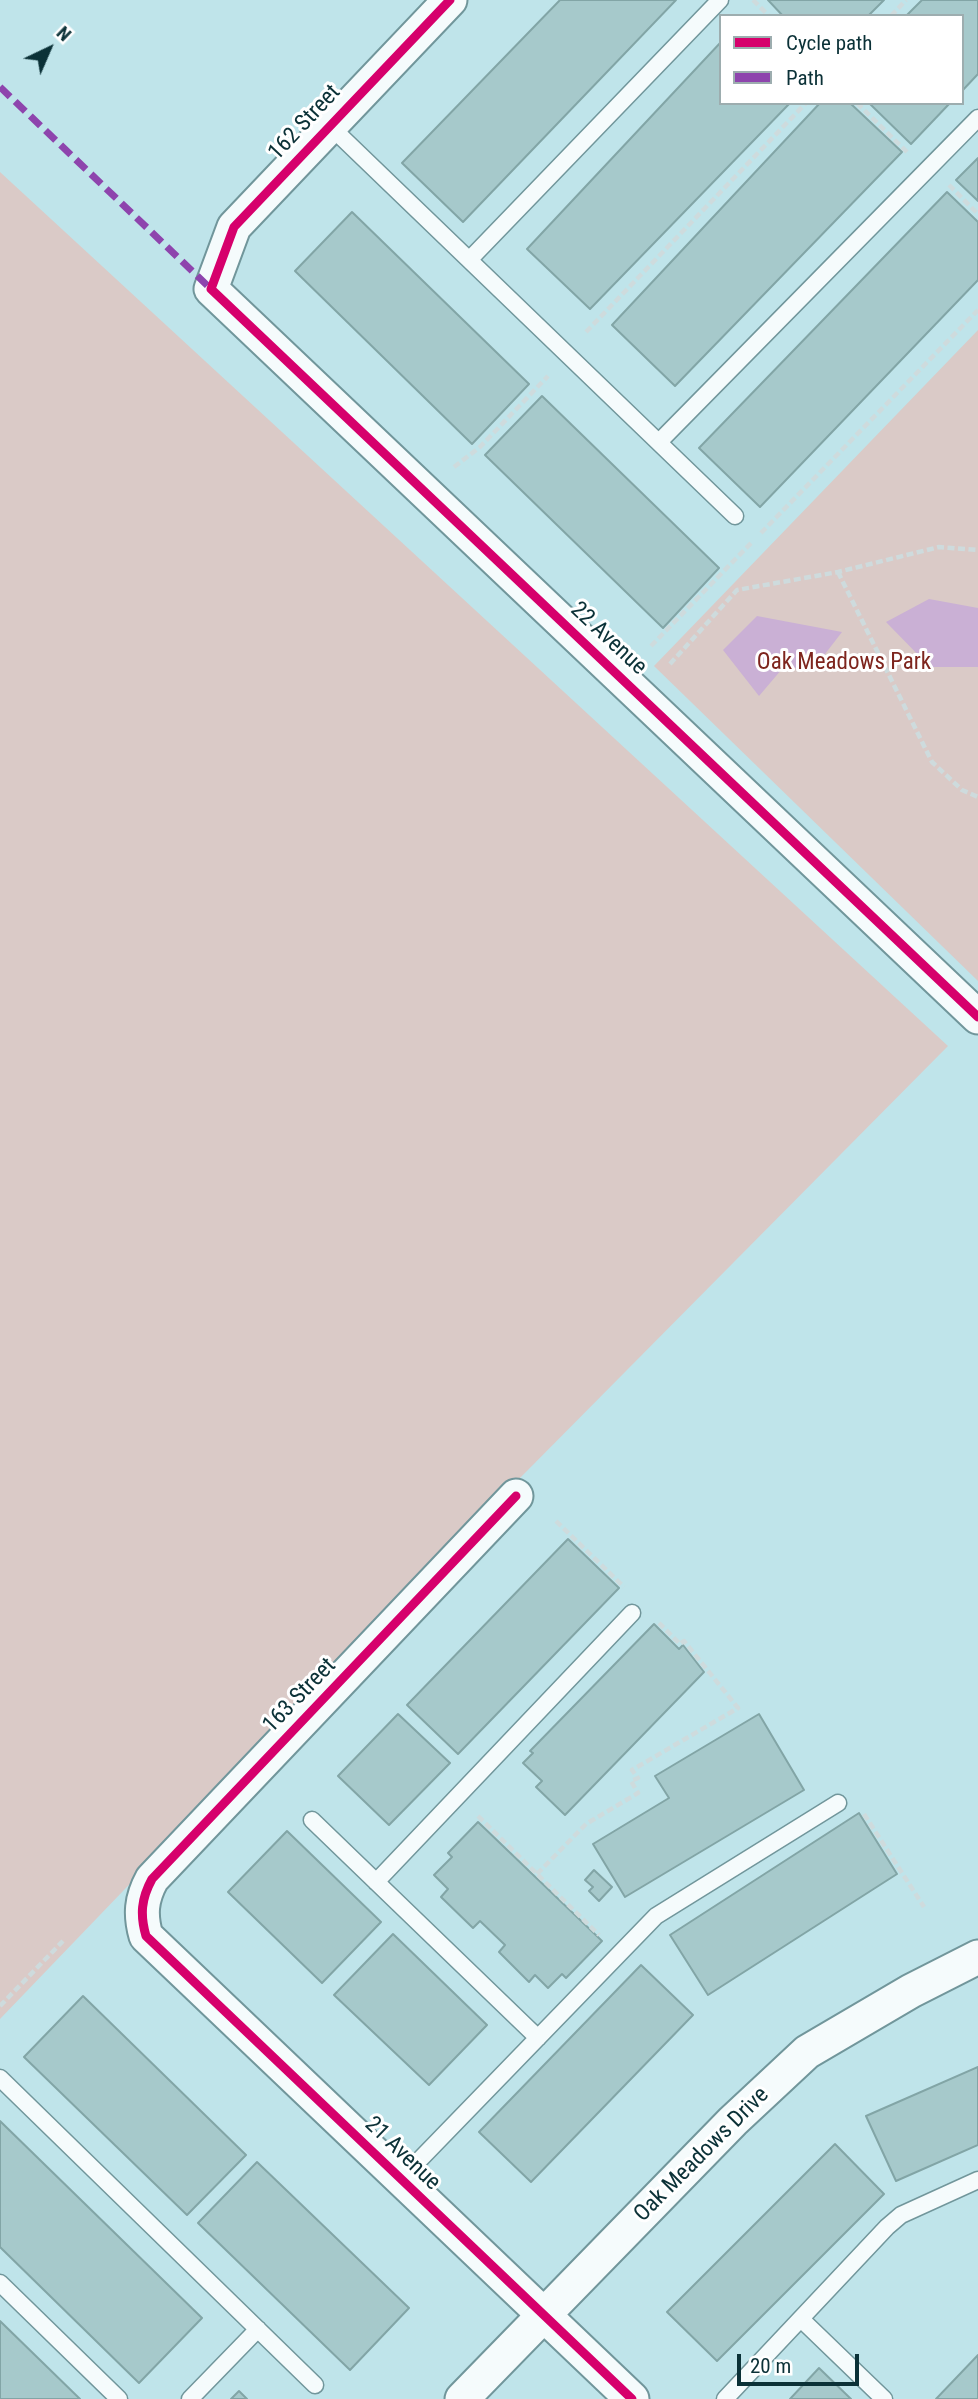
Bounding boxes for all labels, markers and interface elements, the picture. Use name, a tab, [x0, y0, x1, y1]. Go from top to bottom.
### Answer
north arrow	[14, 14, 84, 84]
legend	[719, 14, 964, 105]
text: N	[52, 21, 76, 46]
text: Cycle path	[786, 31, 872, 55]
text: Path	[786, 66, 824, 90]
street label: 162 Street	[263, 79, 347, 167]
street label: 22 Avenue	[564, 597, 652, 681]
park label: Oak Meadows Park	[757, 649, 931, 677]
street label: 163 Street	[258, 1653, 342, 1739]
street label: Oak Meadows Drive	[629, 2082, 775, 2228]
street label: 21 Avenue	[359, 2111, 445, 2197]
scale bar	[740, 2340, 862, 2384]
text: 20 m	[750, 2354, 791, 2378]

